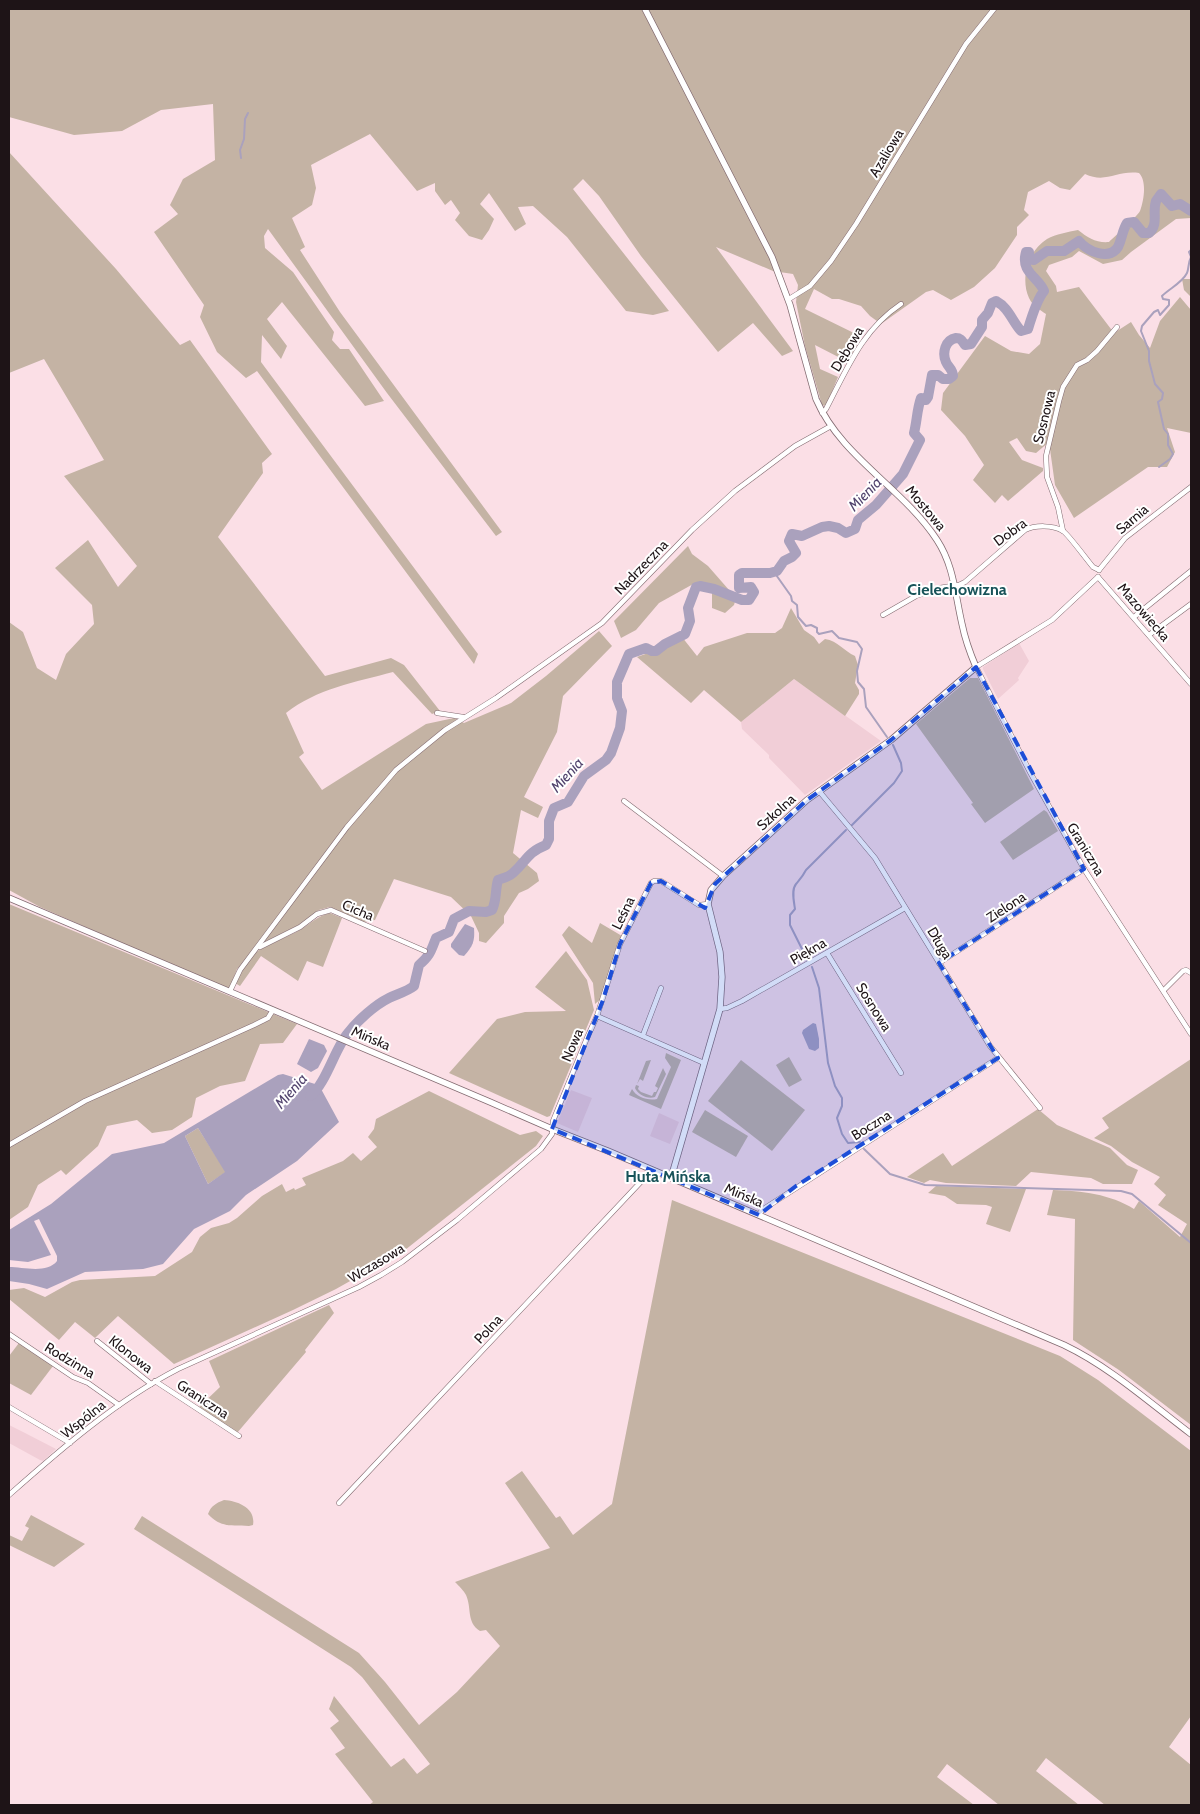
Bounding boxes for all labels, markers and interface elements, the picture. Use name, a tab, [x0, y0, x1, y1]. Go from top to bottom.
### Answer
street label: Azaliowa	[865, 126, 907, 180]
street label: Dębowa	[827, 323, 868, 375]
street label: Sosnowa	[1029, 388, 1059, 445]
water label: Mienia	[844, 473, 885, 515]
street label: Mostowa	[902, 482, 950, 535]
street label: Sarnia	[1112, 500, 1152, 538]
street label: Dobra	[990, 514, 1030, 550]
street label: Nadrzeczna	[610, 535, 672, 598]
street label: Mazowiecka	[1114, 579, 1174, 645]
district label: Cielechowizna	[907, 580, 1007, 599]
water label: Mienia	[546, 754, 587, 797]
street label: Szkolna	[753, 790, 799, 834]
street label: Graniczna	[1063, 819, 1109, 879]
street label: Zielona	[983, 888, 1029, 926]
street label: Leśna	[607, 893, 639, 932]
street label: Cicha	[339, 895, 377, 925]
street label: Długa	[923, 924, 957, 963]
street label: Piękna	[787, 933, 830, 969]
street label: Sosnowa	[852, 979, 896, 1035]
street label: Mińska	[349, 1022, 394, 1054]
street label: Nowa	[557, 1026, 587, 1064]
water label: Mienia	[270, 1070, 311, 1113]
street label: Boczna	[848, 1106, 894, 1144]
district label: Huta Mińska	[625, 1167, 711, 1186]
street label: Mińska	[722, 1179, 767, 1211]
street label: Wczasowa	[345, 1239, 408, 1287]
street label: Polna	[470, 1310, 506, 1347]
street label: Klonowa	[105, 1331, 157, 1377]
street label: Rodzinna	[42, 1338, 99, 1382]
street label: Graniczna	[173, 1375, 233, 1423]
street label: Wspólna	[57, 1396, 109, 1442]

